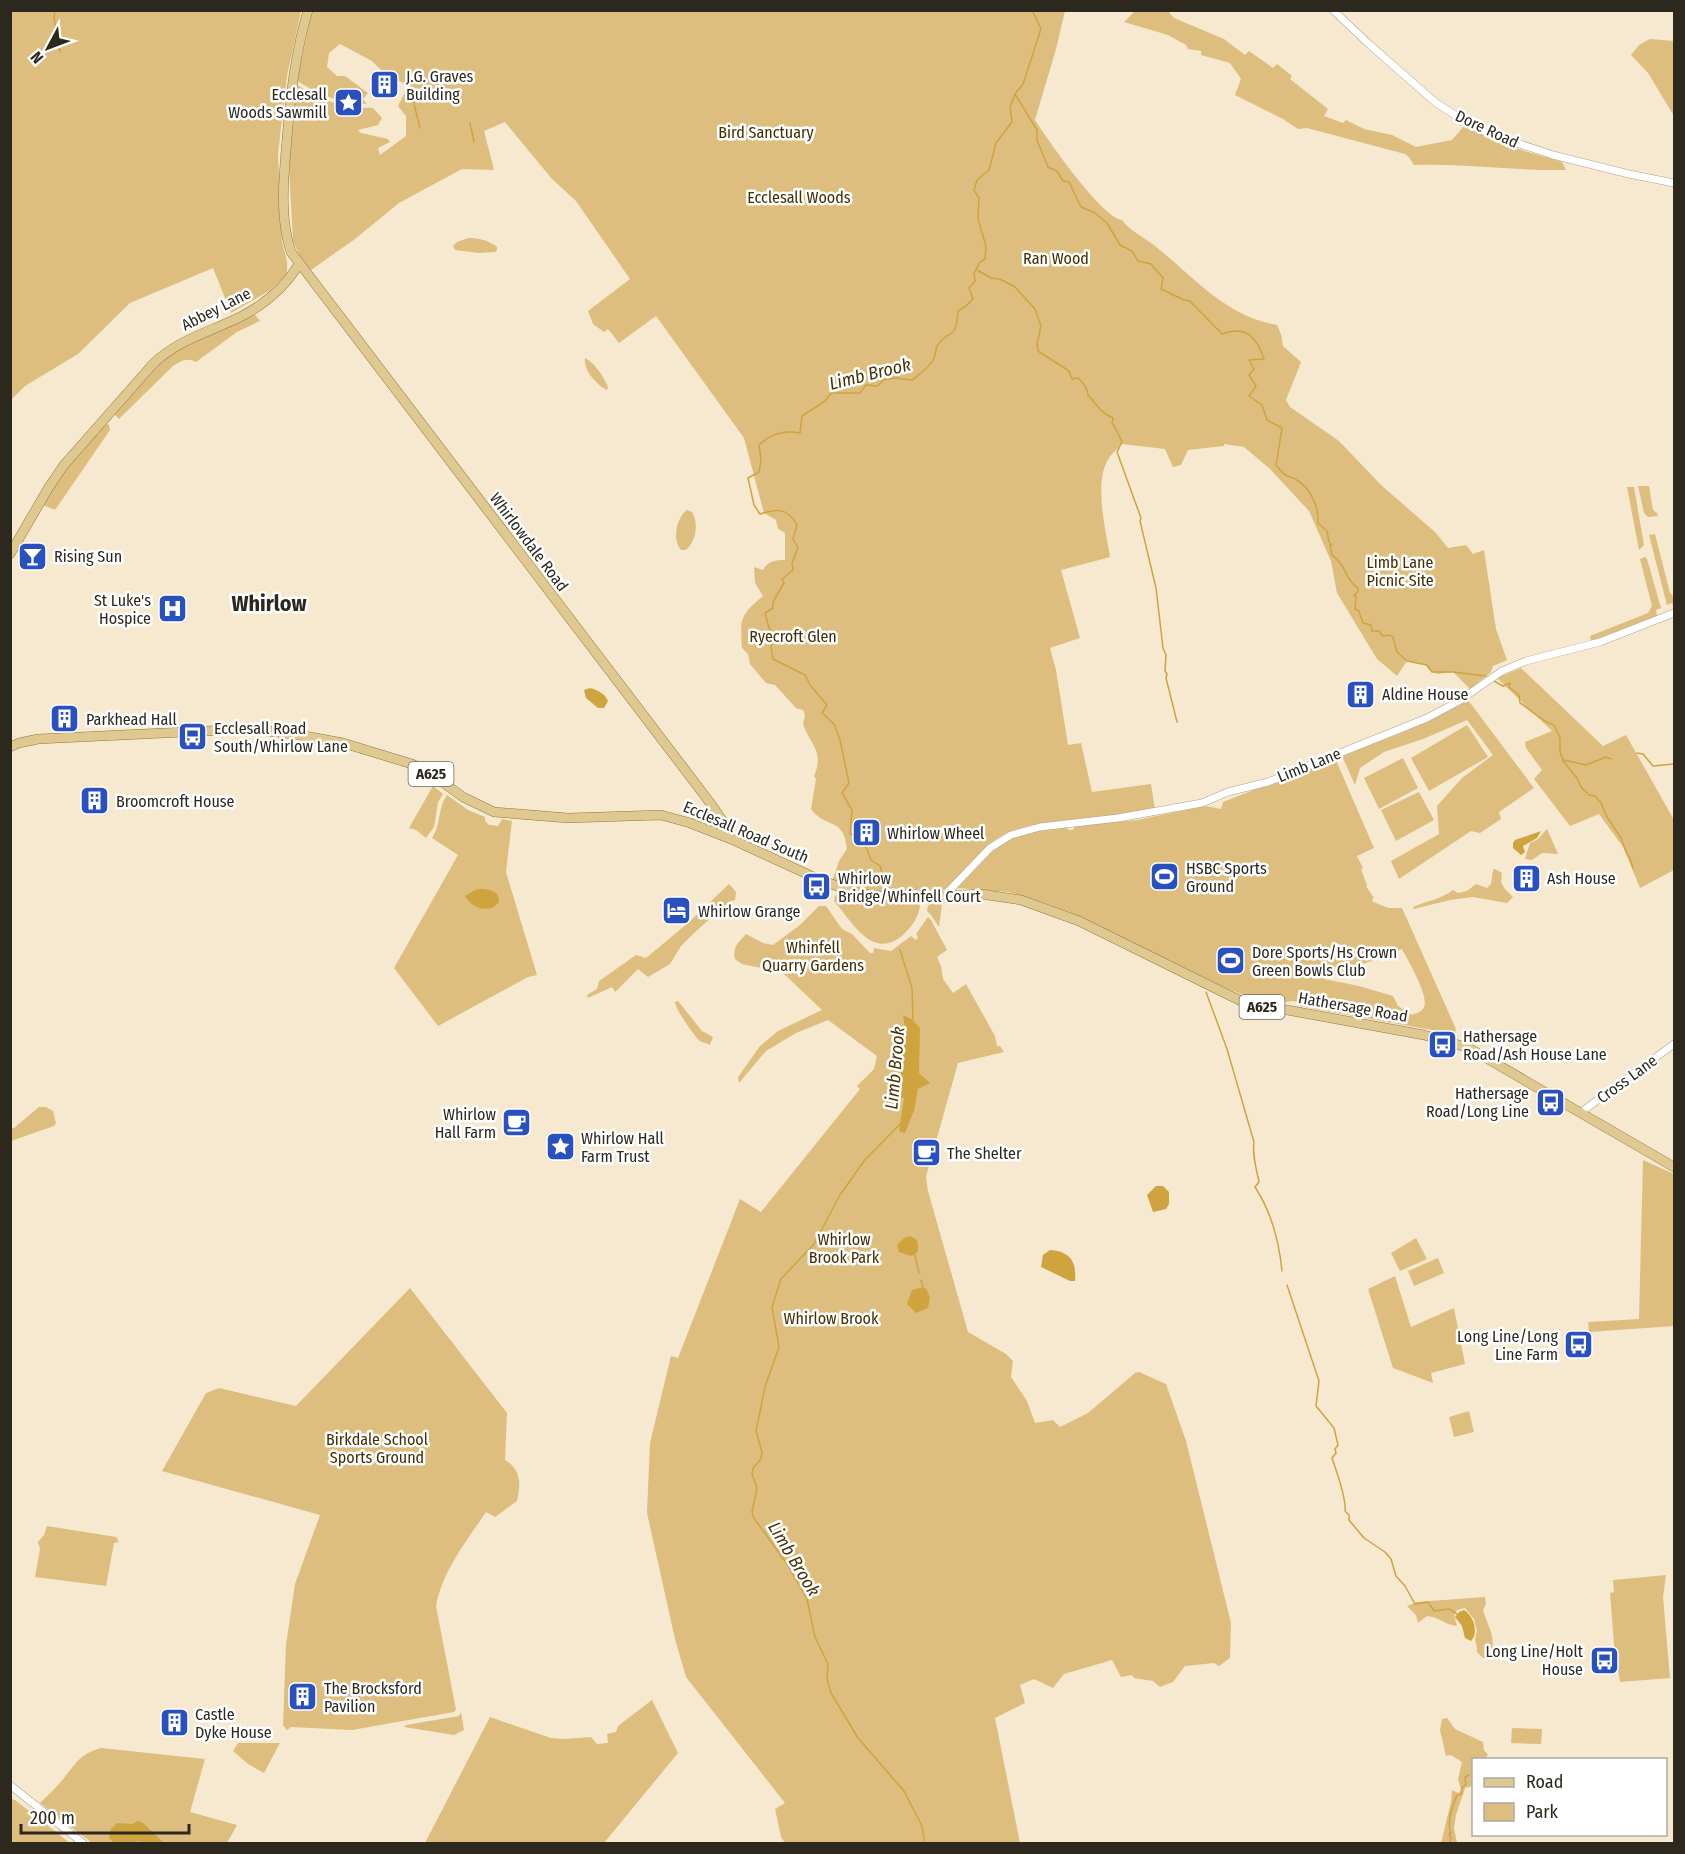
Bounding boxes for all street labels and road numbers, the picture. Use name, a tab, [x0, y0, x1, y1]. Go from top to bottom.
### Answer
street label: Dore Road	[1452, 106, 1522, 152]
street label: Abbey Lane	[178, 283, 254, 335]
street label: Whirlowdale Road	[486, 489, 572, 595]
street label: Limb Lane	[1274, 744, 1344, 786]
road number: A625	[408, 762, 454, 786]
street label: Ecclesall Road South	[680, 797, 812, 867]
street label: Hathersage Road	[1297, 988, 1409, 1026]
road number: A625	[1240, 995, 1284, 1019]
street label: Cross Lane	[1593, 1051, 1661, 1107]

